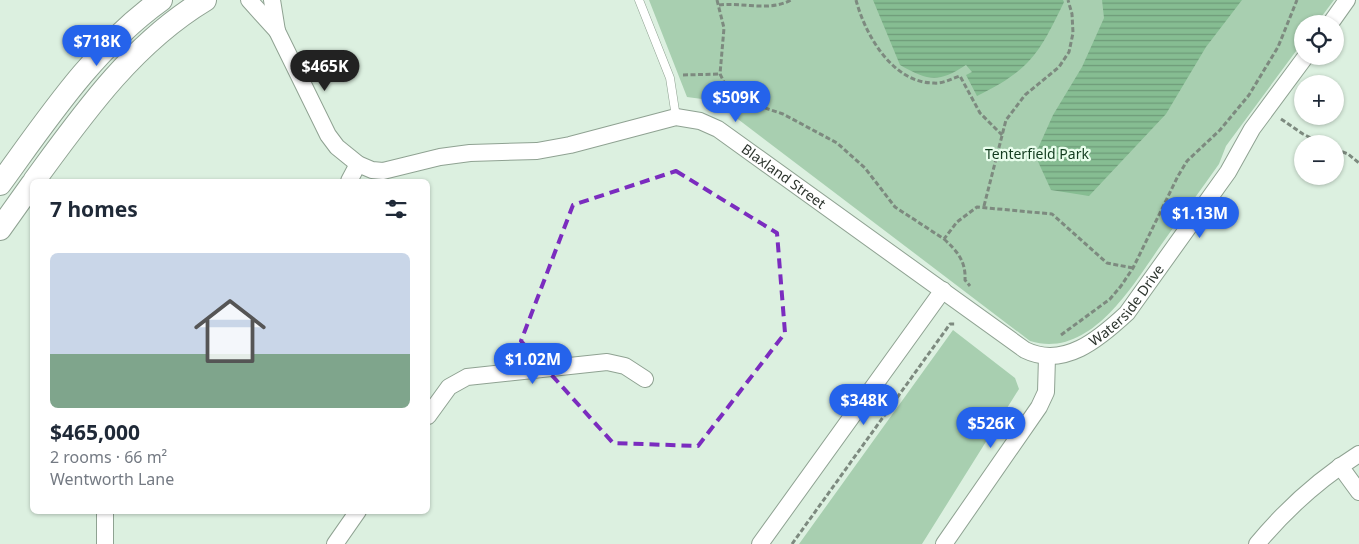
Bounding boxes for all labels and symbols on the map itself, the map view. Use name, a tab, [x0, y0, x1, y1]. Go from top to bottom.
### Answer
pin: $718K	[62, 24, 132, 67]
pin: $465K	[290, 49, 360, 92]
pin: $509K	[701, 80, 771, 123]
street label: Blaxland Street	[738, 139, 830, 213]
park label: Tenterfield Park	[985, 144, 1089, 163]
pin: $1.13M	[1159, 196, 1241, 239]
street label: Waterside Drive	[1085, 260, 1168, 350]
pin: $1.02M	[492, 342, 574, 385]
pin: $348K	[829, 384, 899, 426]
pin: $526K	[956, 406, 1026, 449]

